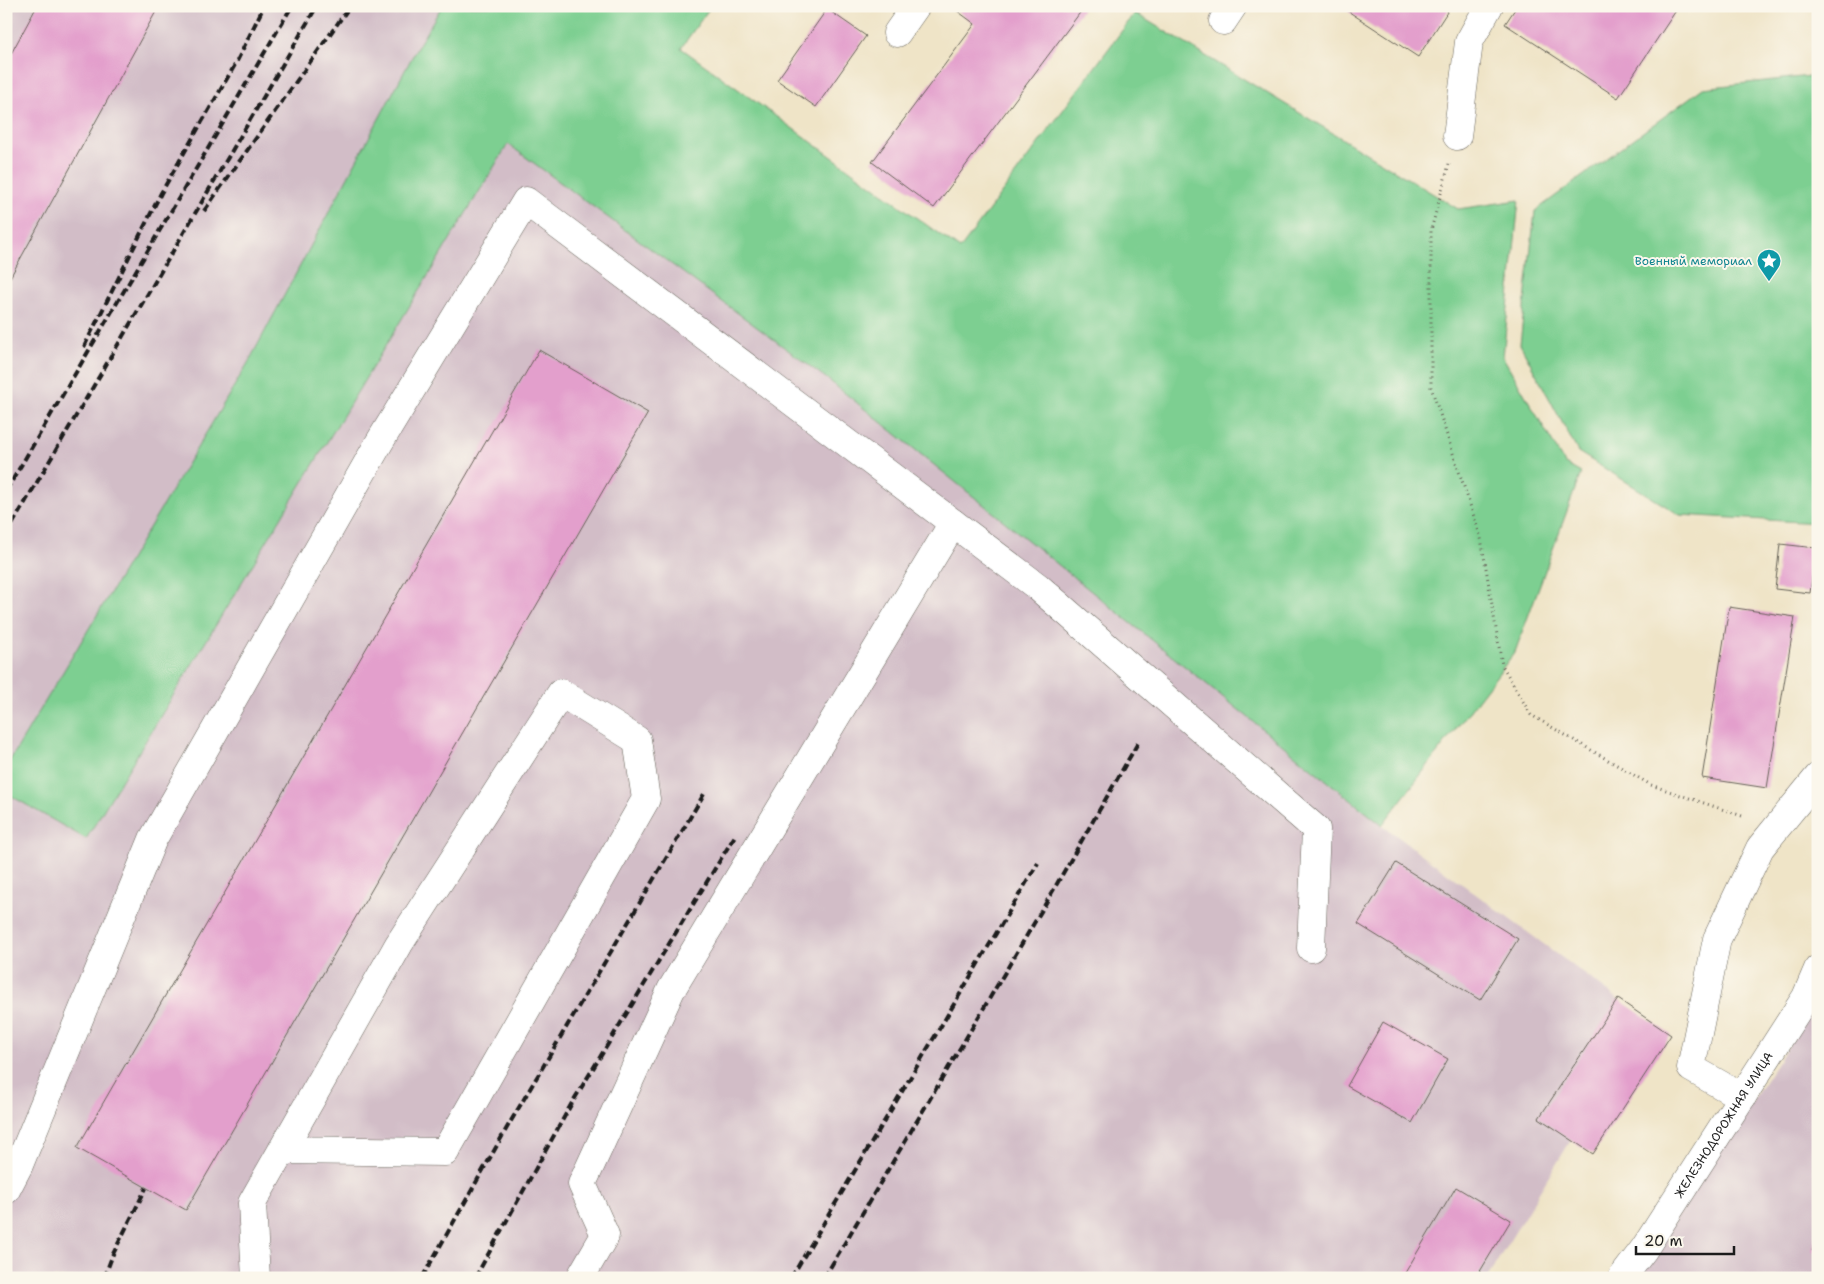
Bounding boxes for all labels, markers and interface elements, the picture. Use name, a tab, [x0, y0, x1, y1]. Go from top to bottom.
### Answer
place icon: Военный мемориал	[1756, 248, 1782, 282]
place label: Военный мемориал	[1635, 253, 1752, 269]
street label: ЖЕЛЕЗНОДОРОЖНАЯ УЛИЦА	[1671, 1049, 1777, 1201]
scale bar	[1636, 1224, 1734, 1256]
text: 20 m	[1644, 1231, 1683, 1251]

